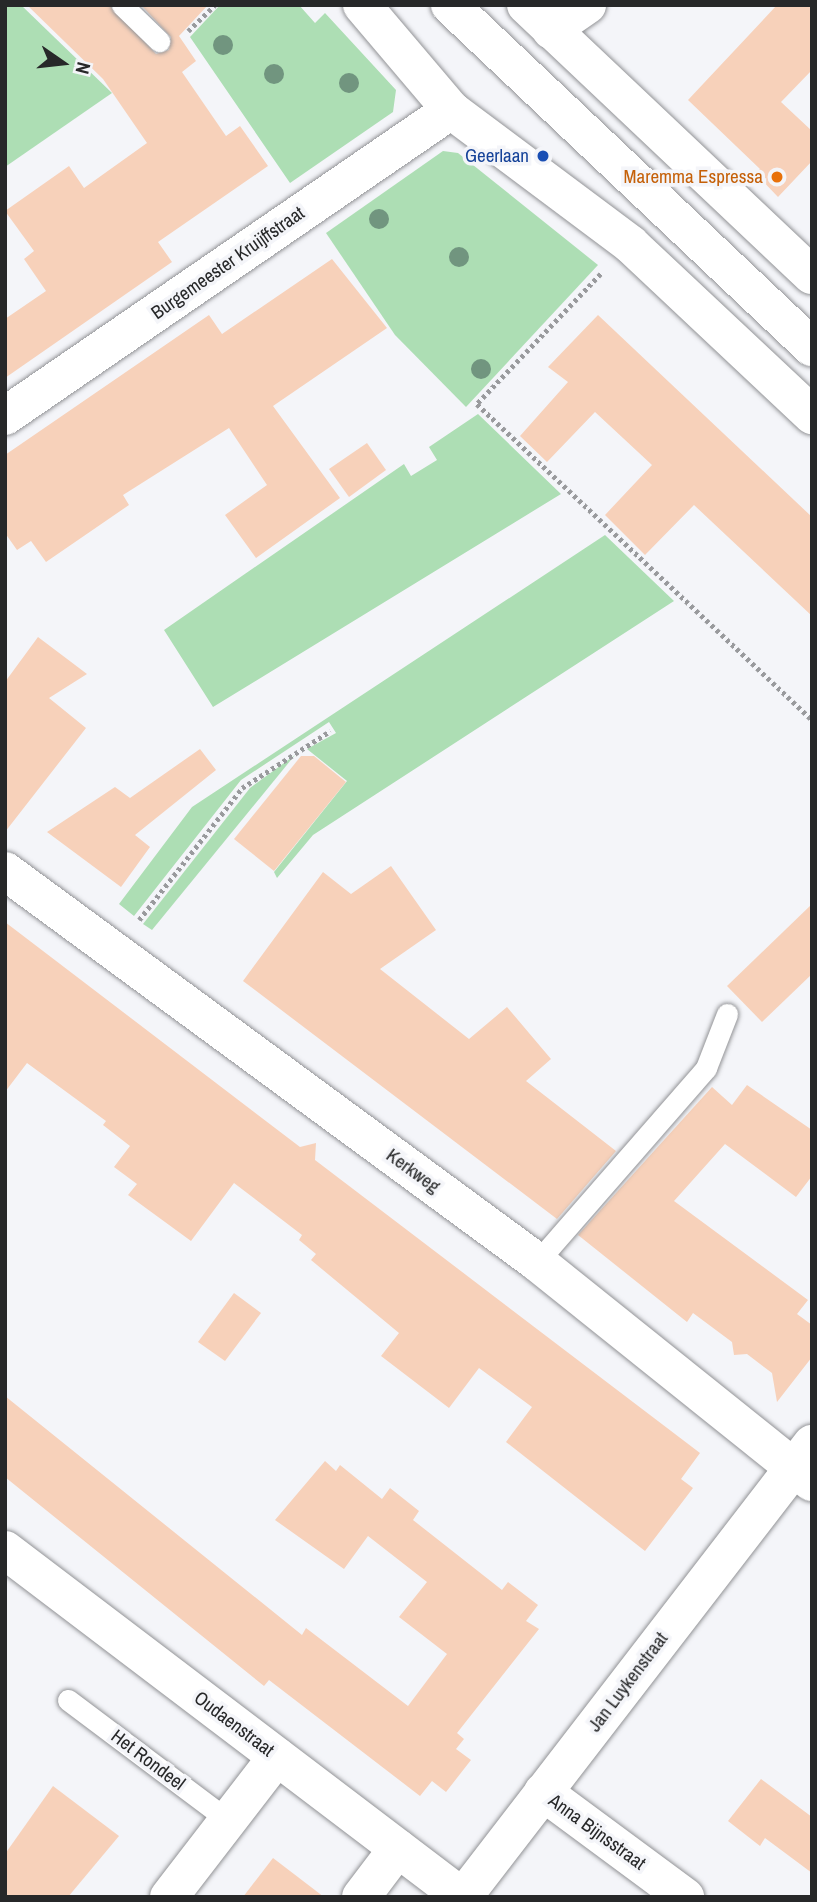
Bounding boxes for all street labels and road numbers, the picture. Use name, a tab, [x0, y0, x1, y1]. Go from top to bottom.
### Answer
street label: Burgemeester Kruijffstraat	[147, 202, 309, 324]
street label: Kerkweg	[382, 1144, 444, 1198]
street label: Jan Luykenstraat	[583, 1628, 673, 1736]
street label: Oudaenstraat	[189, 1686, 279, 1762]
street label: Het Rondeel	[107, 1725, 189, 1795]
street label: Anna Bijnsstraat	[544, 1789, 650, 1875]

